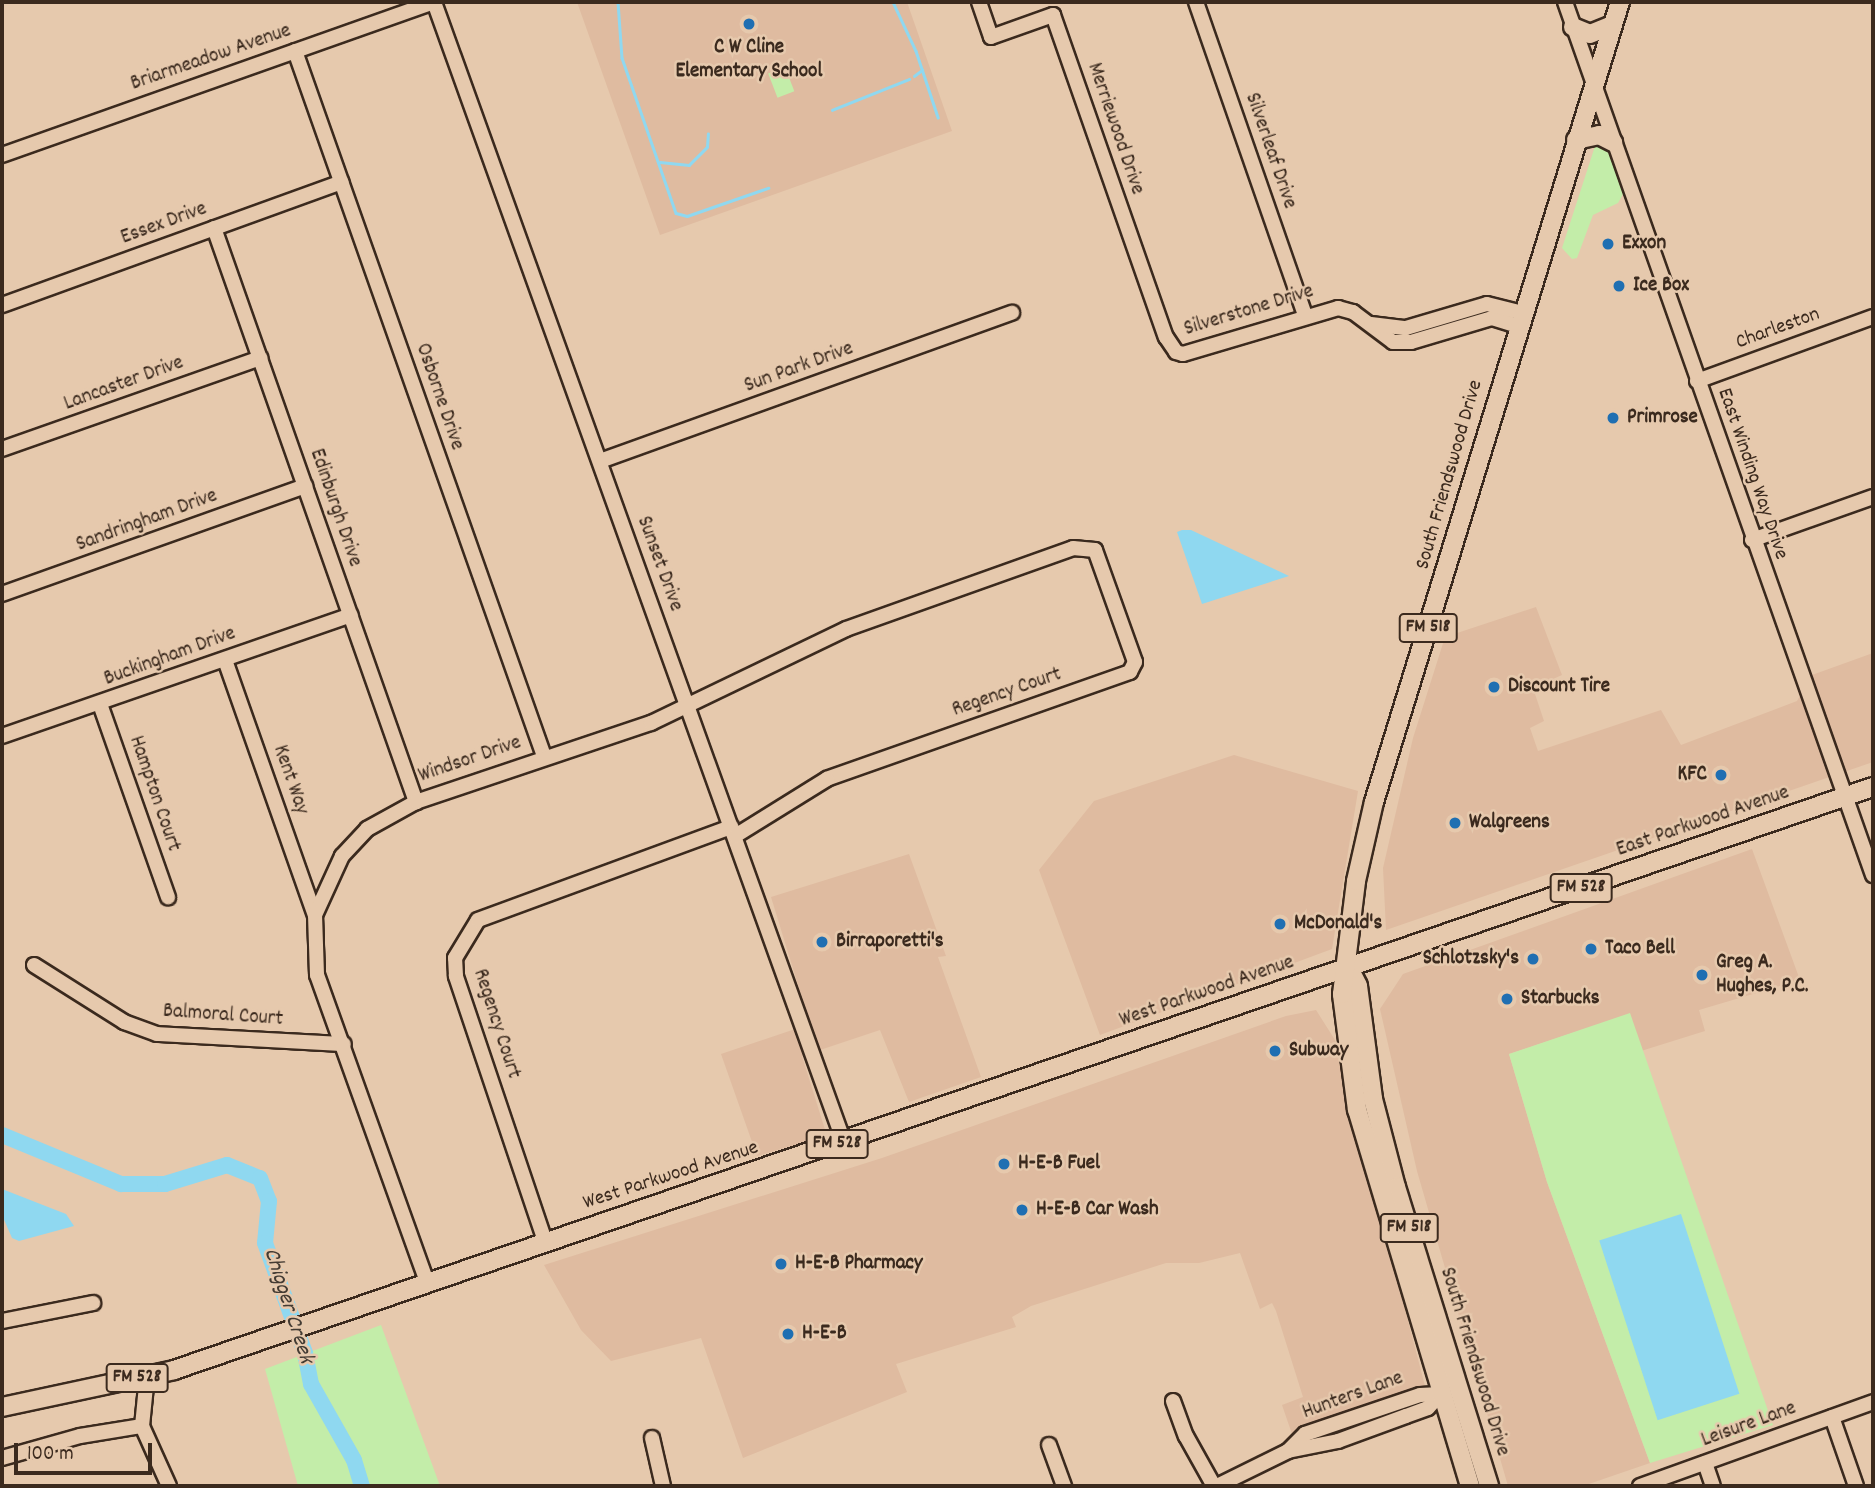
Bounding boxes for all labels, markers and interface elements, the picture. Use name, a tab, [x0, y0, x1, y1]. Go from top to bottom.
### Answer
marker: C W Cline Elementary School	[741, 16, 757, 32]
street label: Briarmeadow Avenue	[128, 19, 294, 97]
place label: C W Cline Elementary School	[676, 35, 822, 85]
street label: Merriewood Drive	[1081, 60, 1149, 198]
street label: Silverleaf Drive	[1238, 90, 1302, 212]
street label: Essex Drive	[118, 197, 210, 251]
place label: Exxon	[1622, 231, 1666, 257]
marker: Exxon	[1600, 236, 1616, 252]
place label: Ice Box	[1633, 273, 1689, 299]
marker: Ice Box	[1611, 278, 1627, 294]
street label: Silverstone Drive	[1181, 279, 1317, 343]
street label: Charleston	[1733, 302, 1823, 356]
street label: Sun Park Drive	[741, 337, 857, 399]
street label: Osborne Drive	[409, 340, 469, 454]
street label: Lancaster Drive	[61, 351, 187, 417]
street label: South Friendswood Drive	[1411, 377, 1489, 573]
street label: East Winding Way Drive	[1711, 385, 1793, 563]
place label: Primrose	[1627, 405, 1698, 431]
marker: Primrose	[1605, 410, 1621, 426]
street label: Edinburgh Drive	[303, 446, 367, 570]
street label: Sandringham Drive	[73, 484, 221, 558]
street label: Sunset Drive	[630, 513, 688, 615]
road number: FM 518	[1398, 612, 1458, 643]
street label: Buckingham Drive	[101, 622, 239, 692]
street label: Regency Court	[949, 663, 1065, 723]
place label: Discount Tire	[1508, 674, 1610, 700]
marker: Discount Tire	[1486, 679, 1502, 695]
street label: Windsor Drive	[415, 731, 525, 789]
street label: Hampton Court	[122, 733, 186, 855]
street label: Kent Way	[266, 742, 314, 818]
place label: KFC	[1678, 762, 1707, 788]
marker: KFC	[1713, 767, 1729, 783]
street label: East Parkwood Avenue	[1613, 781, 1793, 863]
place label: Walgreens	[1469, 810, 1550, 836]
marker: Walgreens	[1447, 815, 1463, 831]
road number: FM 528	[1550, 873, 1612, 904]
place label: McDonald's	[1294, 911, 1382, 937]
marker: McDonald's	[1272, 916, 1288, 932]
place label: Birraporetti's	[836, 929, 944, 955]
marker: Birraporetti's	[814, 934, 830, 950]
place label: Taco Bell	[1605, 936, 1675, 962]
marker: Taco Bell	[1583, 941, 1599, 957]
place label: Schlotzsky's	[1423, 946, 1519, 972]
street label: West Parkwood Avenue	[1116, 950, 1298, 1034]
place label: Greg A. Hughes, P.C.	[1716, 950, 1808, 1000]
marker: Schlotzsky's	[1525, 951, 1541, 967]
street label: Regency Court	[466, 966, 526, 1082]
marker: Greg A. Hughes, P.C.	[1694, 967, 1710, 983]
place label: Starbucks	[1521, 986, 1600, 1012]
marker: Starbucks	[1499, 991, 1515, 1007]
street label: Balmoral Court	[162, 999, 284, 1033]
place label: Subway	[1289, 1038, 1348, 1064]
marker: Subway	[1267, 1043, 1283, 1059]
road number: FM 528	[806, 1128, 868, 1160]
street label: West Parkwood Avenue	[580, 1136, 762, 1216]
place label: H-E-B Fuel	[1018, 1151, 1100, 1177]
marker: H-E-B Fuel	[996, 1156, 1012, 1172]
place label: H-E-B Car Wash	[1036, 1197, 1159, 1223]
marker: H-E-B Car Wash	[1014, 1202, 1030, 1218]
road number: FM 518	[1379, 1212, 1439, 1244]
water label: Chigger Creek	[255, 1245, 319, 1367]
place label: H-E-B Pharmacy	[795, 1251, 922, 1277]
marker: H-E-B Pharmacy	[773, 1256, 789, 1272]
street label: South Friendswood Drive	[1433, 1265, 1515, 1459]
place label: H-E-B	[802, 1321, 847, 1347]
marker: H-E-B	[780, 1326, 796, 1342]
road number: FM 528	[106, 1362, 168, 1394]
street label: Hunters Lane	[1299, 1366, 1407, 1426]
street label: Leisure Lane	[1698, 1396, 1800, 1454]
scale bar	[18, 1428, 156, 1472]
text: 100 m	[27, 1440, 74, 1470]

